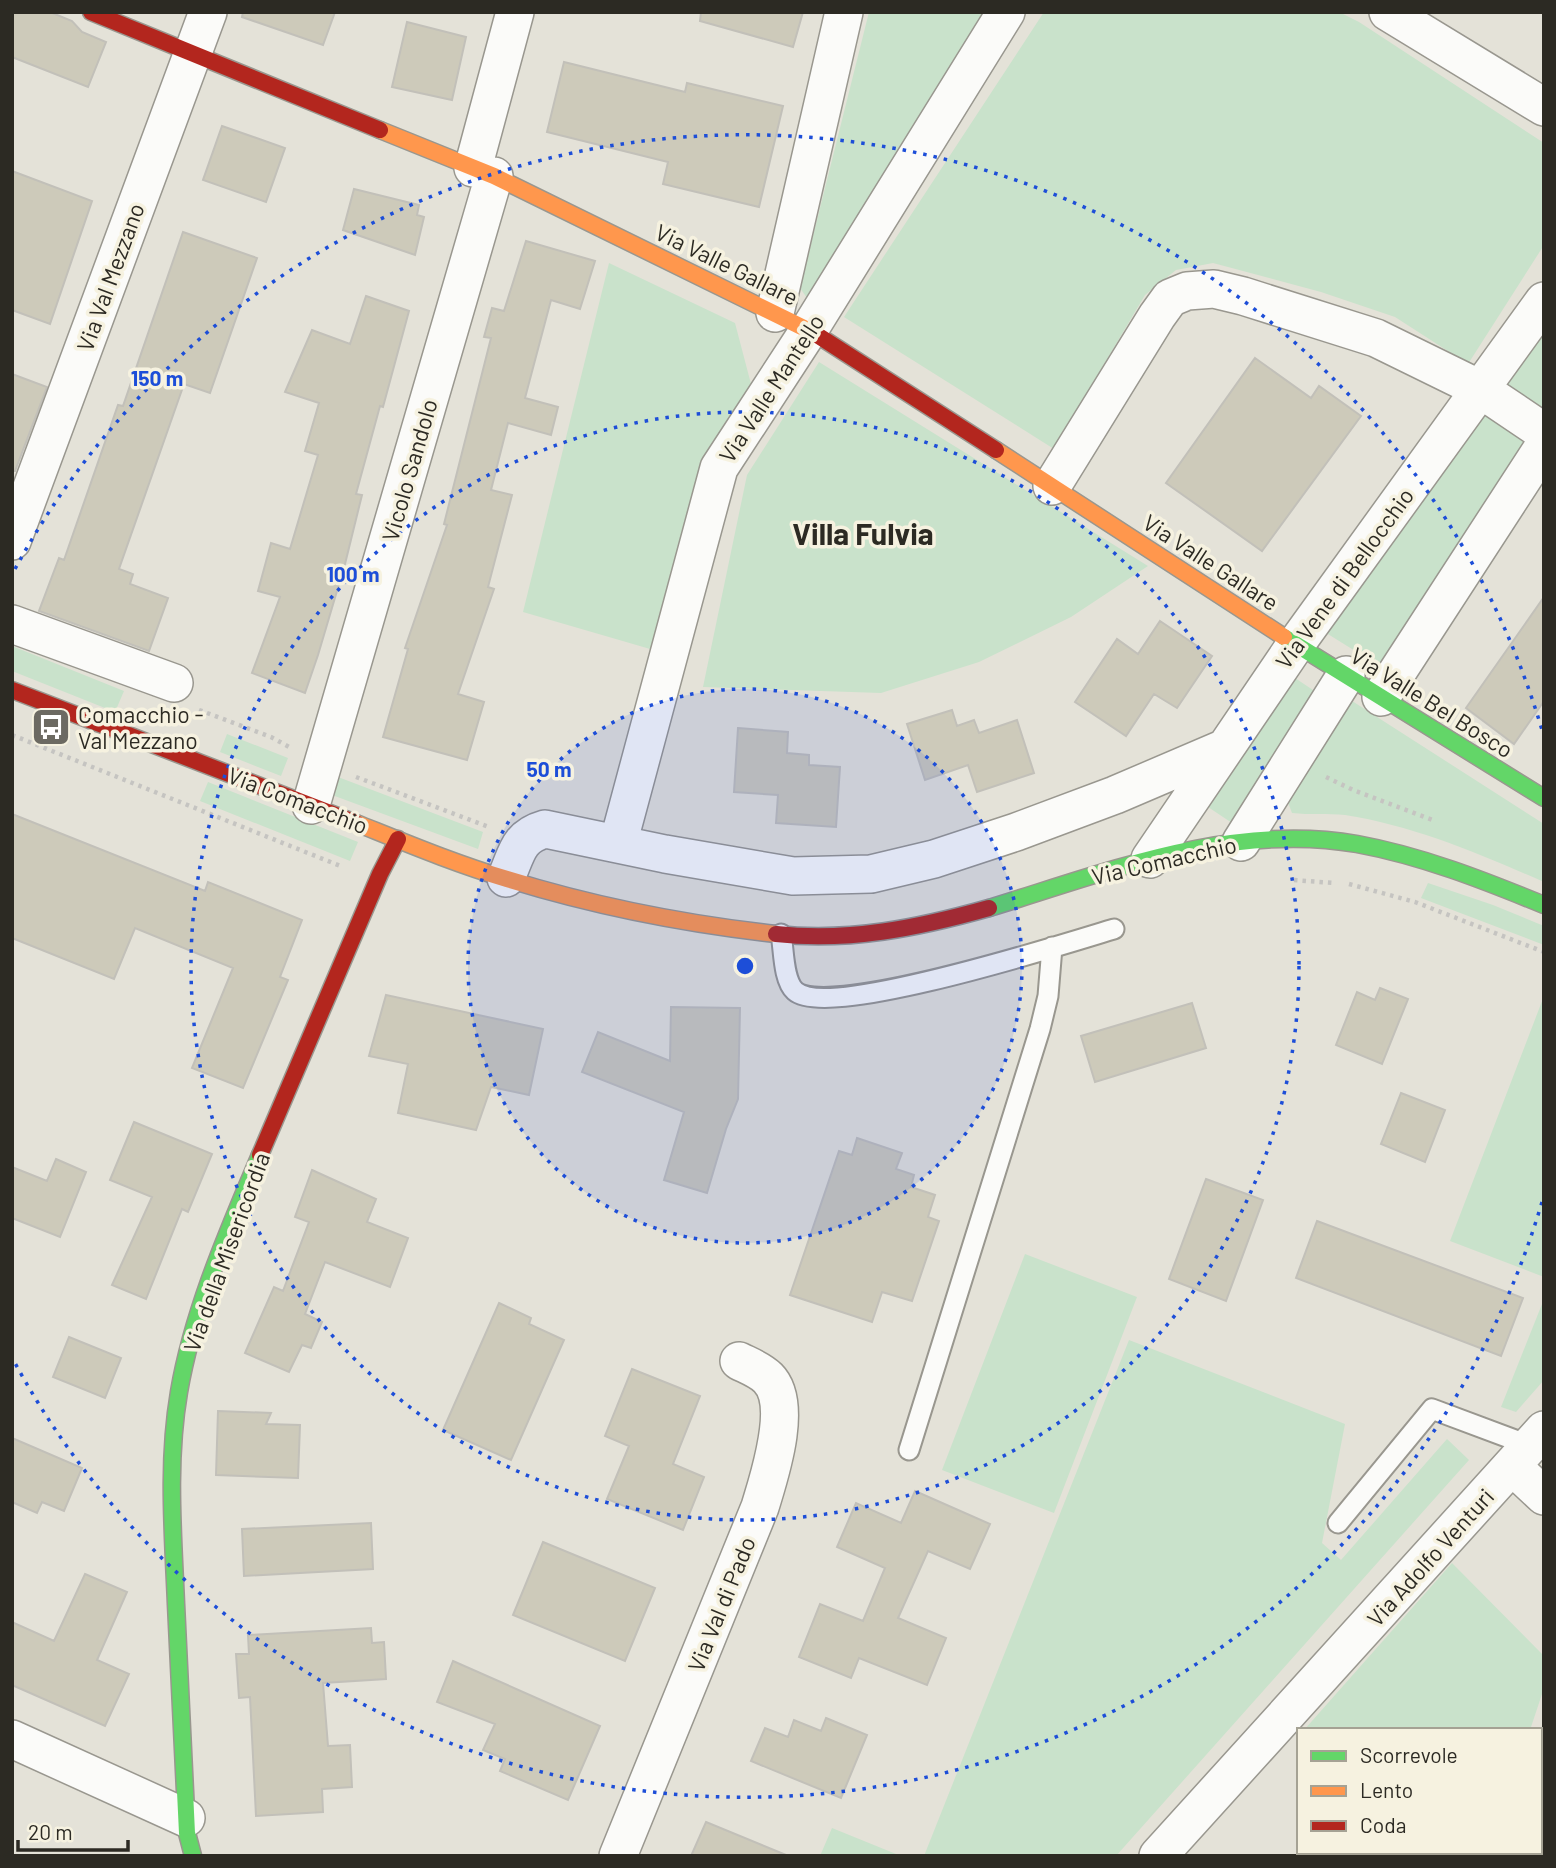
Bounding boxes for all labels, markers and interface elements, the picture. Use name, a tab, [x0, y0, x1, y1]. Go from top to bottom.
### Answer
street label: Via Val Mezzano	[70, 199, 150, 355]
street label: Via Valle Gallare	[651, 217, 803, 311]
street label: Via Valle Mantello	[713, 308, 829, 468]
text: 150 m	[131, 365, 183, 390]
street label: Vicolo Sandolo	[375, 396, 443, 544]
street label: Via Vene di Bellocchio	[1269, 482, 1419, 674]
street label: Via Valle Gallare	[1138, 508, 1284, 616]
district label: Villa Fulvia	[792, 515, 934, 551]
text: 100 m	[326, 561, 380, 586]
street label: Via Valle Bel Bosco	[1346, 641, 1518, 763]
place label: Comacchio - Val Mezzano	[78, 700, 204, 754]
bus stop icon: Comacchio - Val Mezzano	[30, 706, 72, 748]
text: 50 m	[526, 756, 572, 781]
street label: Via Comacchio	[224, 760, 372, 840]
street label: Via Comacchio	[1089, 830, 1239, 890]
centre of rings	[733, 954, 757, 978]
street label: Via della Misericordia	[177, 1148, 275, 1356]
street label: Via Adolfo Venturi	[1361, 1482, 1499, 1632]
street label: Via Val di Pado	[681, 1532, 761, 1676]
legend	[1297, 1728, 1542, 1854]
text: Scorrevole	[1360, 1742, 1458, 1767]
text: Lento	[1360, 1777, 1413, 1802]
scale bar	[18, 1808, 128, 1852]
text: Coda	[1360, 1812, 1406, 1837]
text: 20 m	[28, 1819, 73, 1844]

